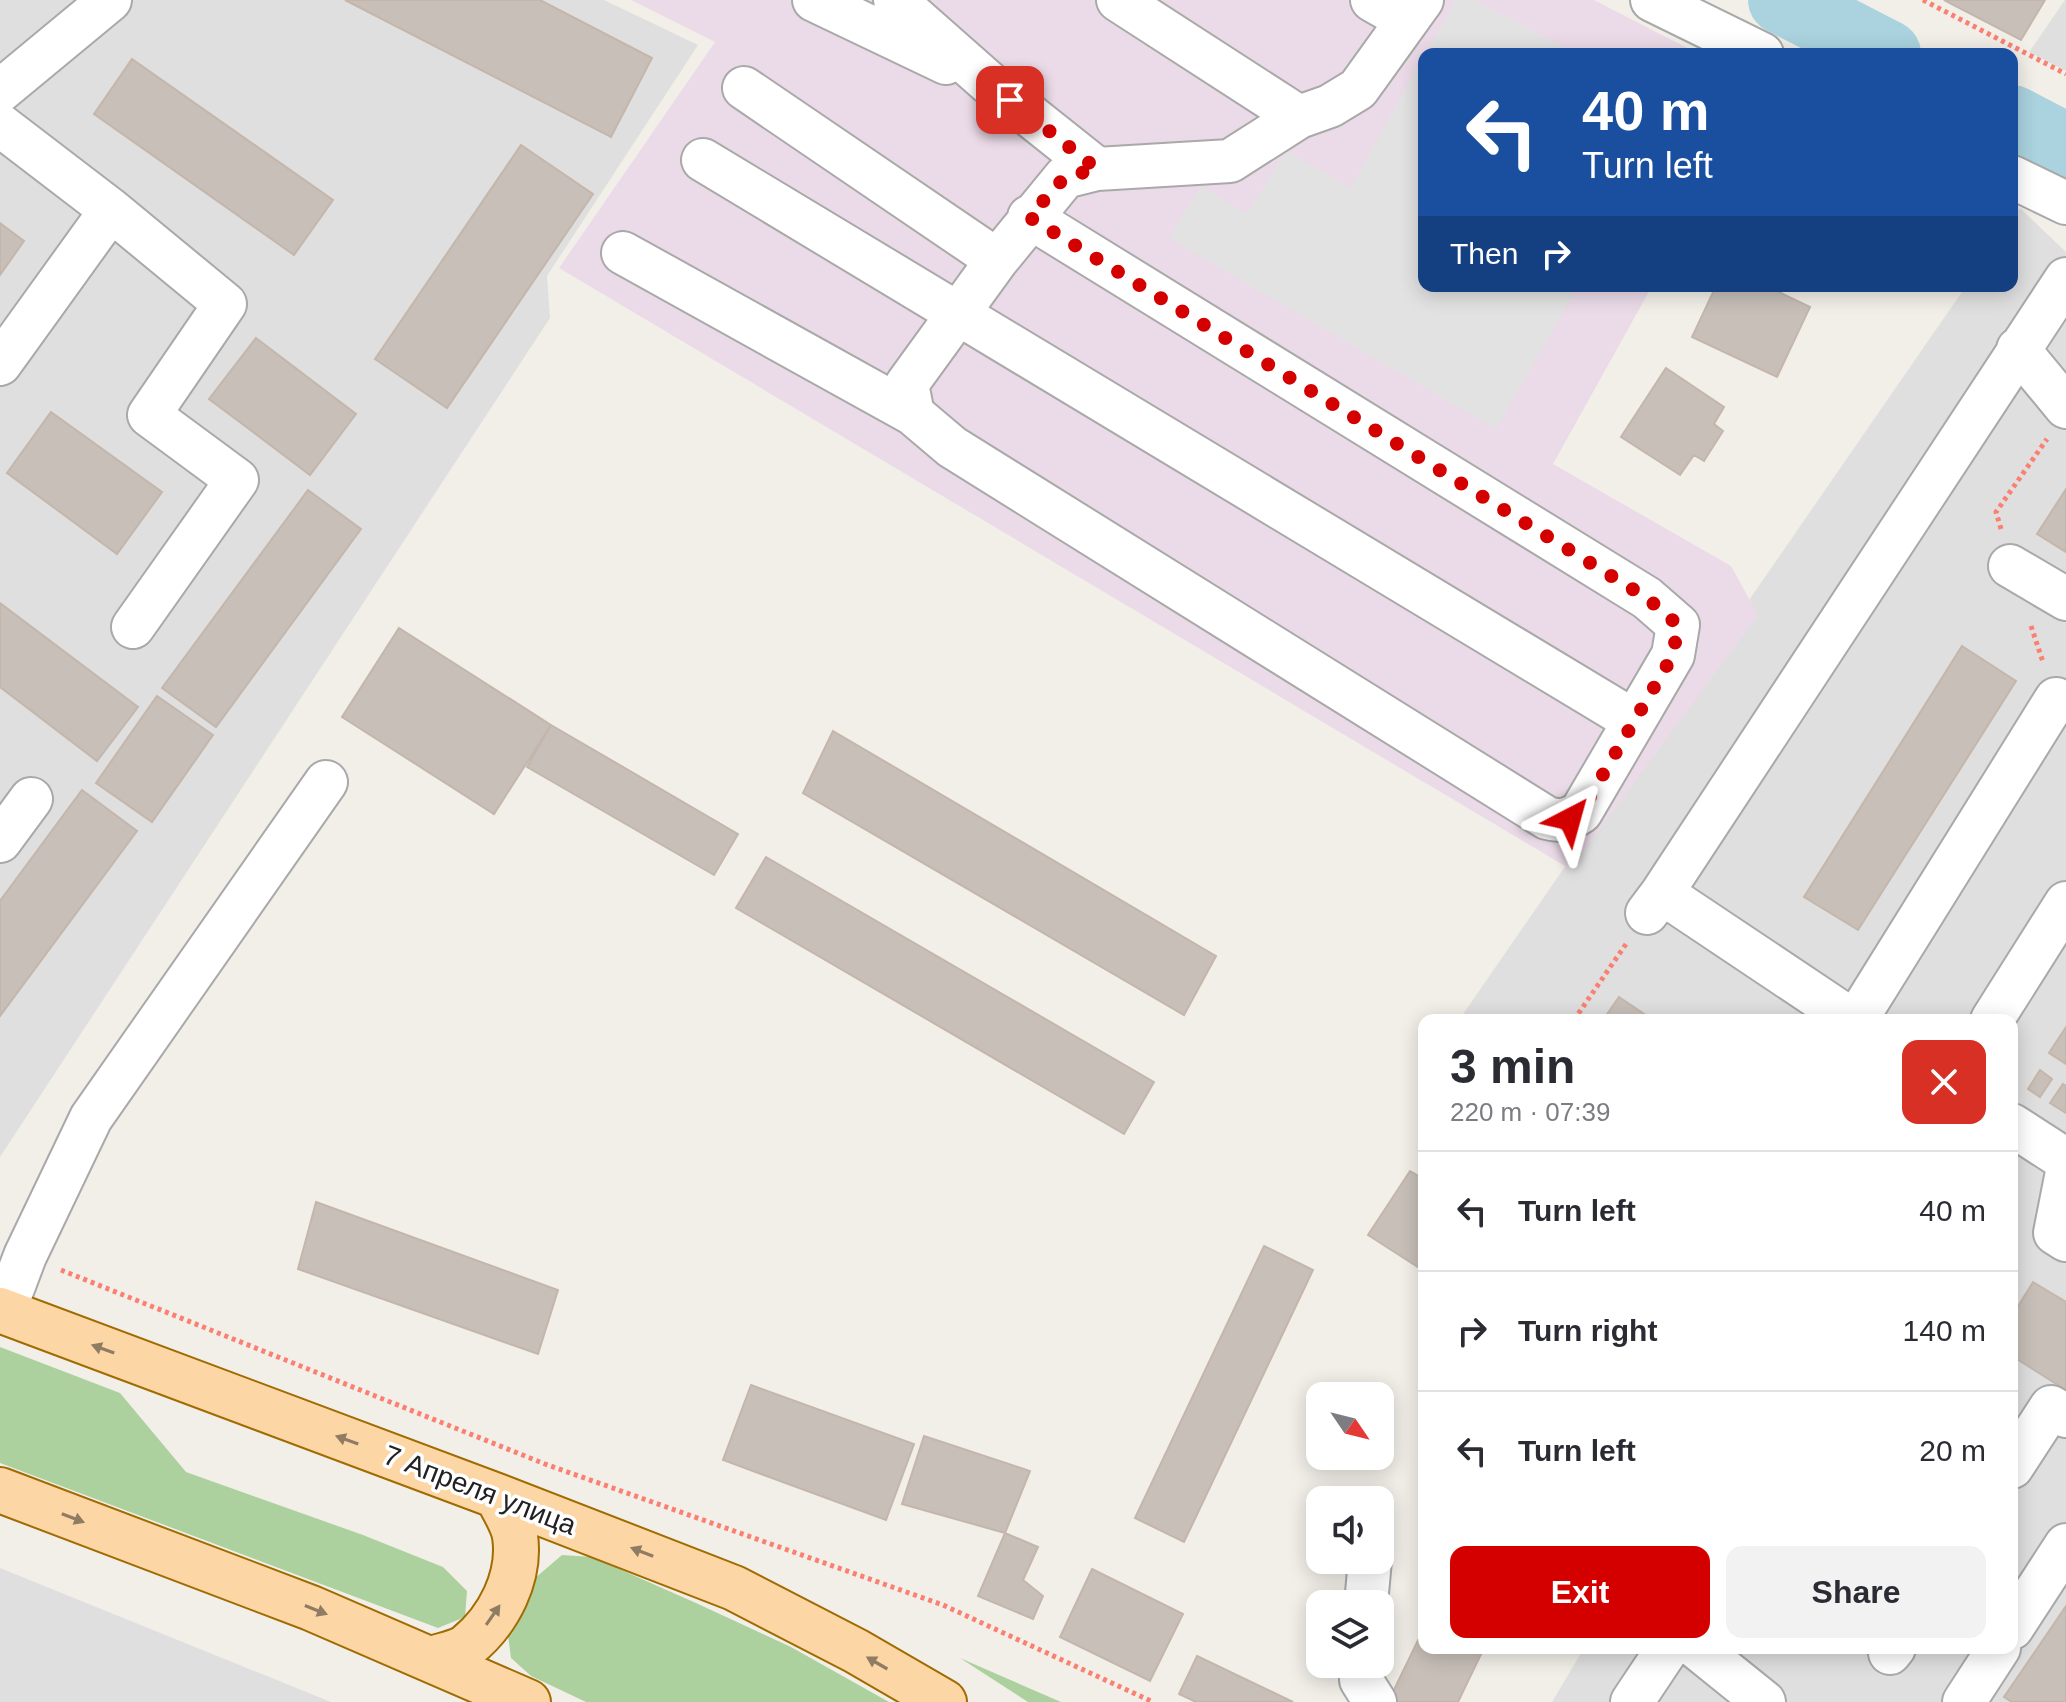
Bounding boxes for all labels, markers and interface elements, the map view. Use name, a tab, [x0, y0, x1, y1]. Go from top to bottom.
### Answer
pin	[976, 66, 1044, 134]
icon: arrive	[988, 78, 1032, 122]
text: 40 m	[1582, 79, 1710, 142]
icon: left	[1450, 80, 1554, 184]
text: Turn left	[1582, 145, 1713, 186]
icon: right	[1534, 232, 1578, 276]
text: Then	[1450, 237, 1518, 270]
position arrow	[1528, 777, 1612, 861]
text: 3 min	[1450, 1040, 1575, 1093]
button: close	[1902, 1040, 1986, 1124]
text: 220 m · 07:39	[1450, 1097, 1610, 1127]
icon: left	[1450, 1189, 1494, 1233]
text: Turn left	[1518, 1194, 1636, 1227]
text: 40 m	[1919, 1194, 1986, 1227]
icon: right	[1450, 1309, 1494, 1353]
text: Turn right	[1518, 1314, 1657, 1347]
text: 140 m	[1903, 1314, 1986, 1347]
one-way arrow	[91, 1342, 115, 1355]
north arrow	[1306, 1382, 1394, 1470]
map controls	[1306, 1382, 1394, 1678]
icon: left	[1450, 1429, 1494, 1473]
one-way arrow	[335, 1433, 359, 1446]
text: Turn left	[1518, 1434, 1636, 1467]
text: 20 m	[1919, 1434, 1986, 1467]
street label: 7 Апреля улица	[379, 1439, 581, 1541]
button: sound	[1306, 1486, 1394, 1574]
one-way arrow	[61, 1512, 85, 1525]
one-way arrow	[630, 1545, 654, 1558]
button: Exit	[1450, 1546, 1710, 1638]
button: Share	[1726, 1546, 1986, 1638]
button: layers	[1306, 1590, 1394, 1678]
one-way arrow	[304, 1604, 328, 1617]
one-way arrow	[485, 1605, 500, 1626]
one-way arrow	[866, 1656, 888, 1670]

